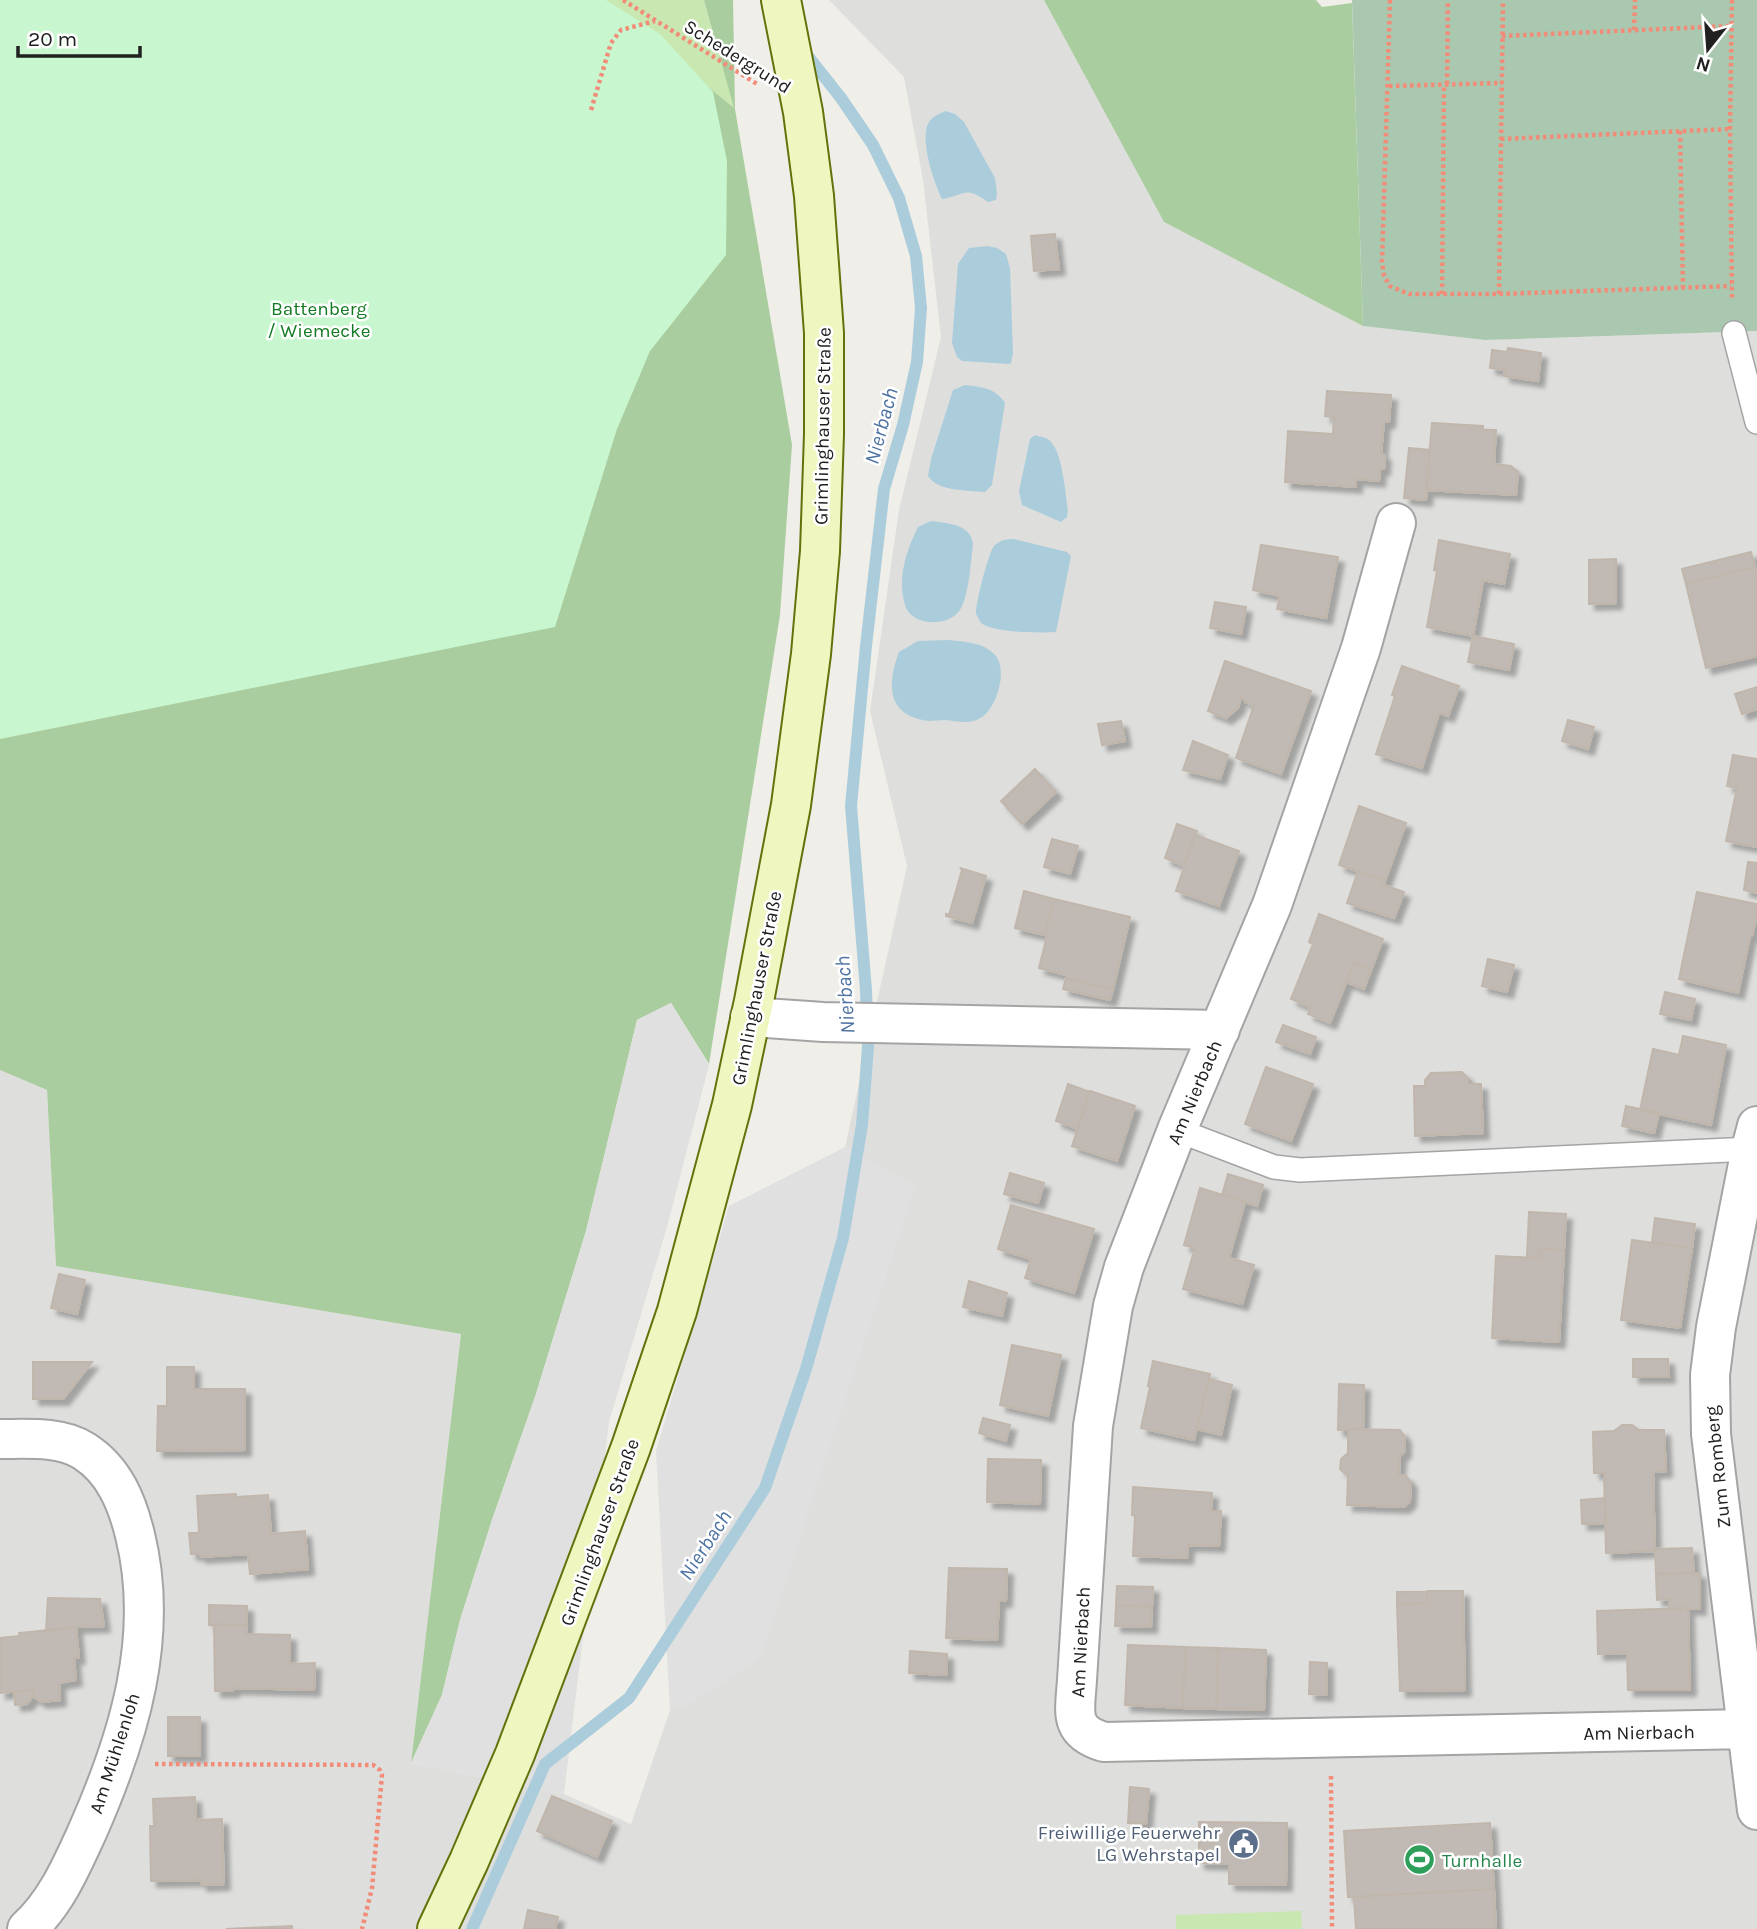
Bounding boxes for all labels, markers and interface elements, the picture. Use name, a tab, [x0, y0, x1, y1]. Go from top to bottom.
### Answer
scale bar	[18, 14, 140, 58]
north arrow	[1673, 14, 1743, 84]
street label: Schedergrund	[680, 15, 795, 98]
text: 20 m	[28, 27, 77, 51]
text: N	[1694, 52, 1713, 77]
park label: Battenberg / Wiemecke	[268, 298, 370, 342]
street label: Grimlinghauser Straße	[810, 327, 836, 525]
water label: Nierbach	[859, 385, 903, 467]
street label: Grimlinghauser Straße	[727, 889, 787, 1087]
water label: Nierbach	[830, 955, 860, 1035]
street label: Am Nierbach	[1163, 1037, 1227, 1148]
street label: Zum Romberg	[1701, 1404, 1735, 1529]
street label: Grimlinghauser Straße	[556, 1436, 644, 1629]
water label: Nierbach	[674, 1506, 736, 1584]
street label: Am Nierbach	[1067, 1586, 1095, 1698]
street label: Am Mühlenloh	[85, 1690, 145, 1817]
street label: Am Nierbach	[1583, 1721, 1695, 1745]
place label: Freiwillige Feuerwehr LG Wehrstapel	[1038, 1822, 1220, 1866]
public building icon: Freiwillige Feuerwehr LG Wehrstapel	[1226, 1826, 1260, 1860]
sports icon: Turnhalle	[1402, 1843, 1436, 1877]
place label: Turnhalle	[1442, 1850, 1522, 1872]

